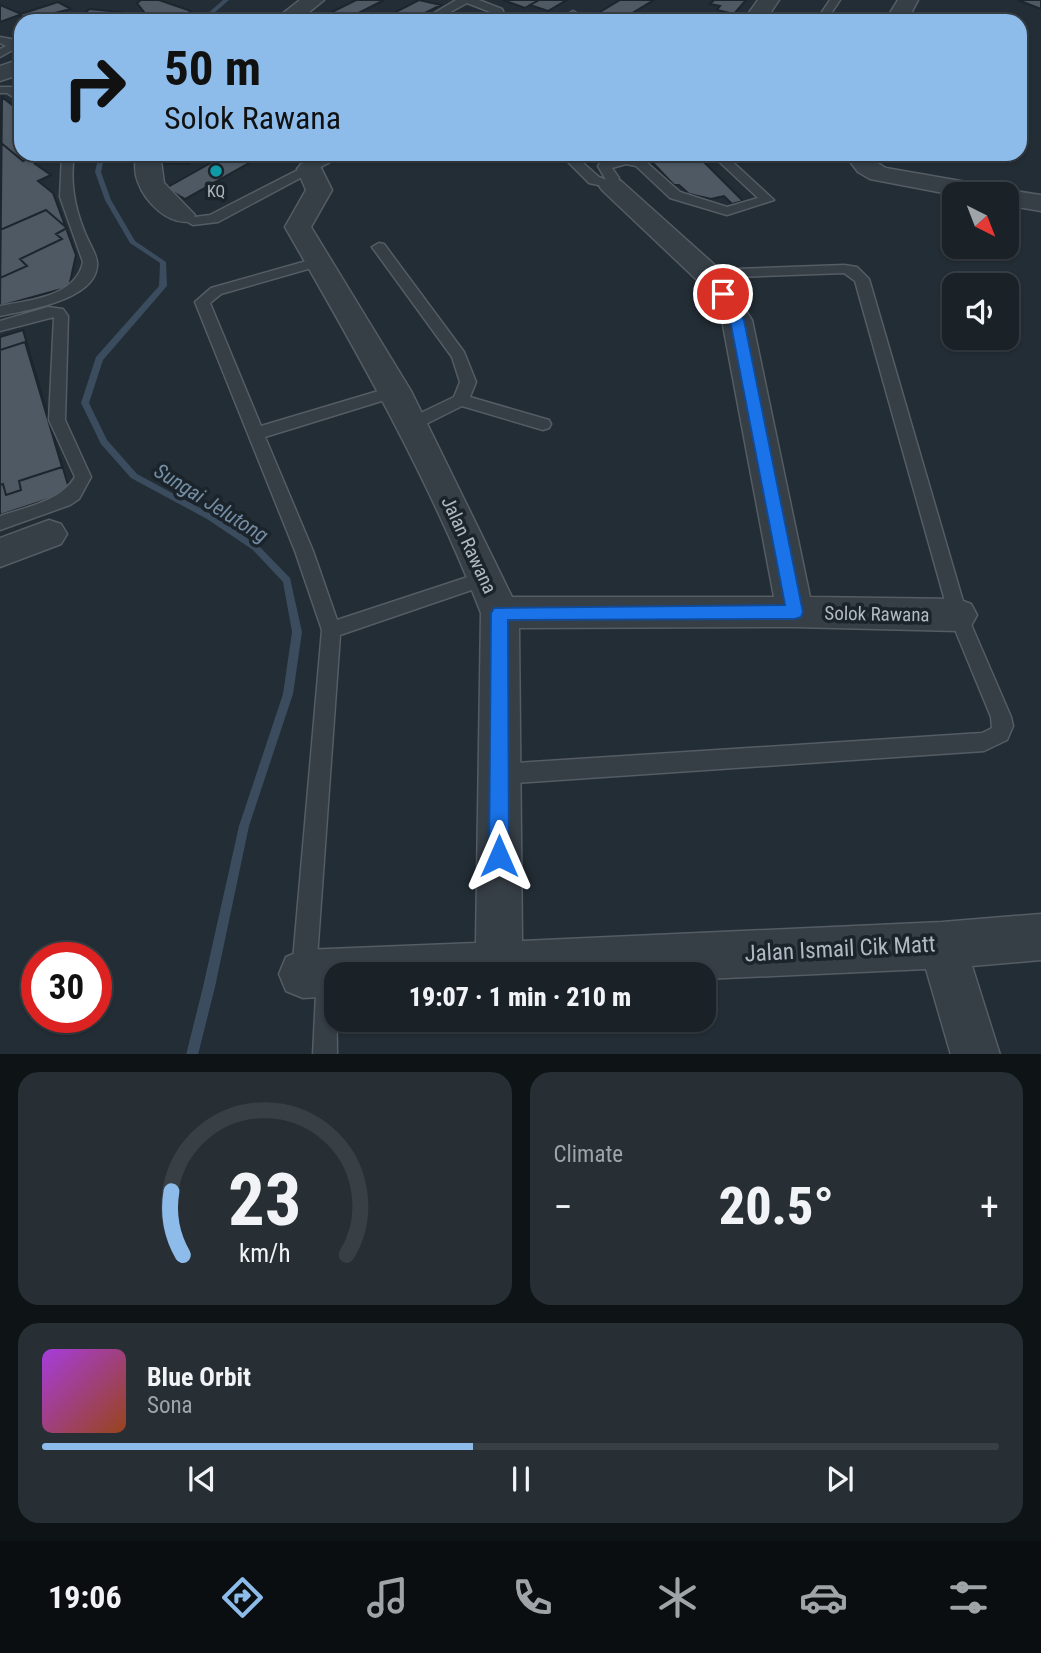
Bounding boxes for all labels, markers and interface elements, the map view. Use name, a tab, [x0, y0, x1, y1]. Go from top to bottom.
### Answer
text: 50 m	[164, 40, 261, 97]
icon: right	[49, 42, 140, 133]
text: Solok Rawana	[164, 99, 341, 137]
marker: KQ	[208, 163, 224, 179]
place label: KQ	[207, 182, 225, 201]
north arrow	[942, 182, 1018, 259]
map controls	[942, 182, 1019, 350]
pin	[693, 264, 753, 324]
button: sound	[942, 273, 1019, 350]
icon: arrive	[704, 275, 742, 313]
water label: Sungai Jelutong	[150, 459, 272, 547]
street label: Jalan Rawana	[437, 493, 501, 597]
street label: Solok Rawana	[824, 602, 930, 626]
position arrow	[462, 819, 536, 893]
street label: Jalan Ismail Cik Matt	[744, 931, 936, 967]
speed limit sign: 30	[21, 942, 112, 1033]
text: 19:07 · 1 min · 210 m	[409, 982, 631, 1012]
text: Climate	[554, 1141, 623, 1168]
text: 23	[228, 1157, 302, 1243]
text: 20.5°	[719, 1176, 834, 1237]
text: −	[554, 1185, 573, 1229]
text: +	[980, 1185, 999, 1229]
text: km/h	[239, 1238, 290, 1267]
text: Blue Orbit	[147, 1362, 251, 1392]
text: Sona	[147, 1392, 193, 1419]
icon: previous	[183, 1460, 221, 1498]
icon: pause	[502, 1460, 540, 1498]
icon: next	[821, 1460, 859, 1498]
icon: directions	[218, 1573, 267, 1622]
icon: music	[363, 1573, 412, 1622]
icon: phone	[508, 1573, 557, 1622]
icon: climate	[653, 1573, 702, 1622]
icon: car	[799, 1573, 848, 1622]
icon: filters	[944, 1573, 993, 1622]
text: 19:06	[48, 1578, 122, 1616]

